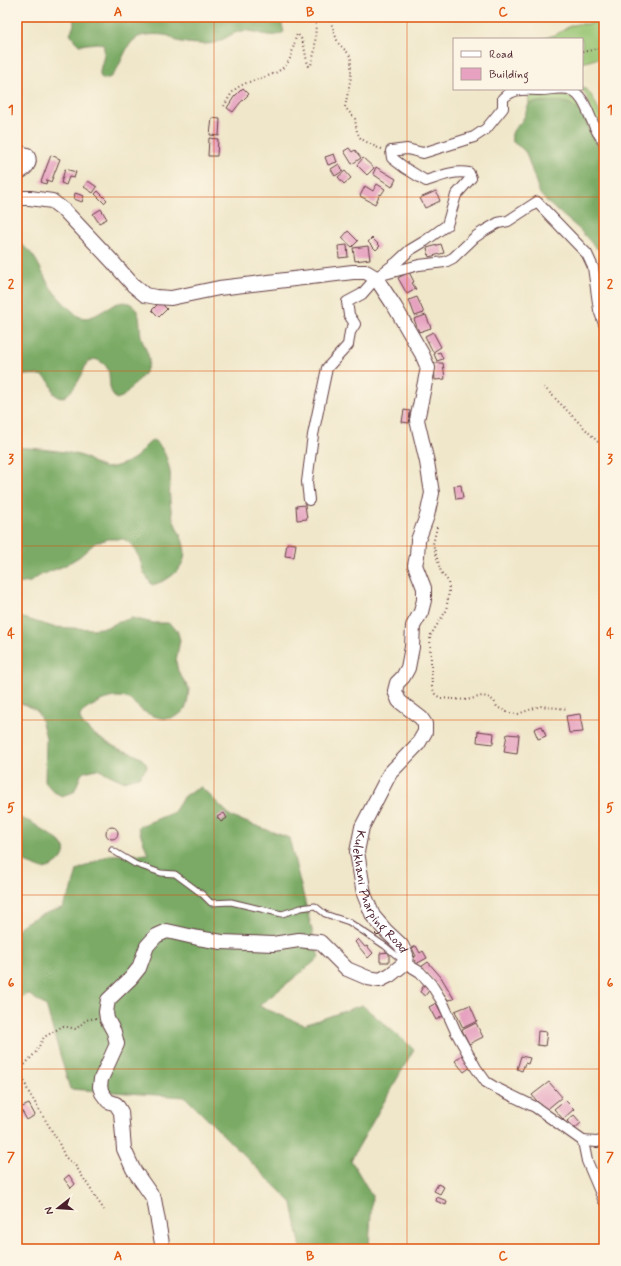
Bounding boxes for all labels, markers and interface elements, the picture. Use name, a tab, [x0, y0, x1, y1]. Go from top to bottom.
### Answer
text: A	[114, 4, 122, 21]
text: B	[306, 4, 315, 21]
text: C	[498, 4, 508, 21]
legend	[453, 38, 583, 90]
text: Road	[489, 47, 513, 63]
text: Building	[489, 67, 529, 84]
text: 1	[8, 102, 14, 119]
text: 1	[607, 102, 613, 119]
text: 2	[8, 276, 15, 293]
text: 2	[607, 276, 614, 293]
text: 3	[8, 451, 14, 468]
text: 3	[607, 451, 613, 468]
text: 4	[7, 626, 15, 643]
text: 4	[606, 626, 614, 643]
text: 5	[7, 800, 15, 817]
text: 5	[606, 800, 614, 817]
street label: Kulekhani Pharping Road	[348, 829, 412, 956]
text: 6	[8, 975, 15, 992]
text: 6	[607, 975, 614, 992]
text: 7	[7, 1149, 15, 1166]
text: 7	[606, 1149, 614, 1166]
north arrow	[38, 1188, 78, 1228]
text: N	[42, 1205, 57, 1216]
text: A	[114, 1248, 122, 1265]
text: B	[306, 1248, 315, 1265]
text: C	[498, 1248, 508, 1265]

